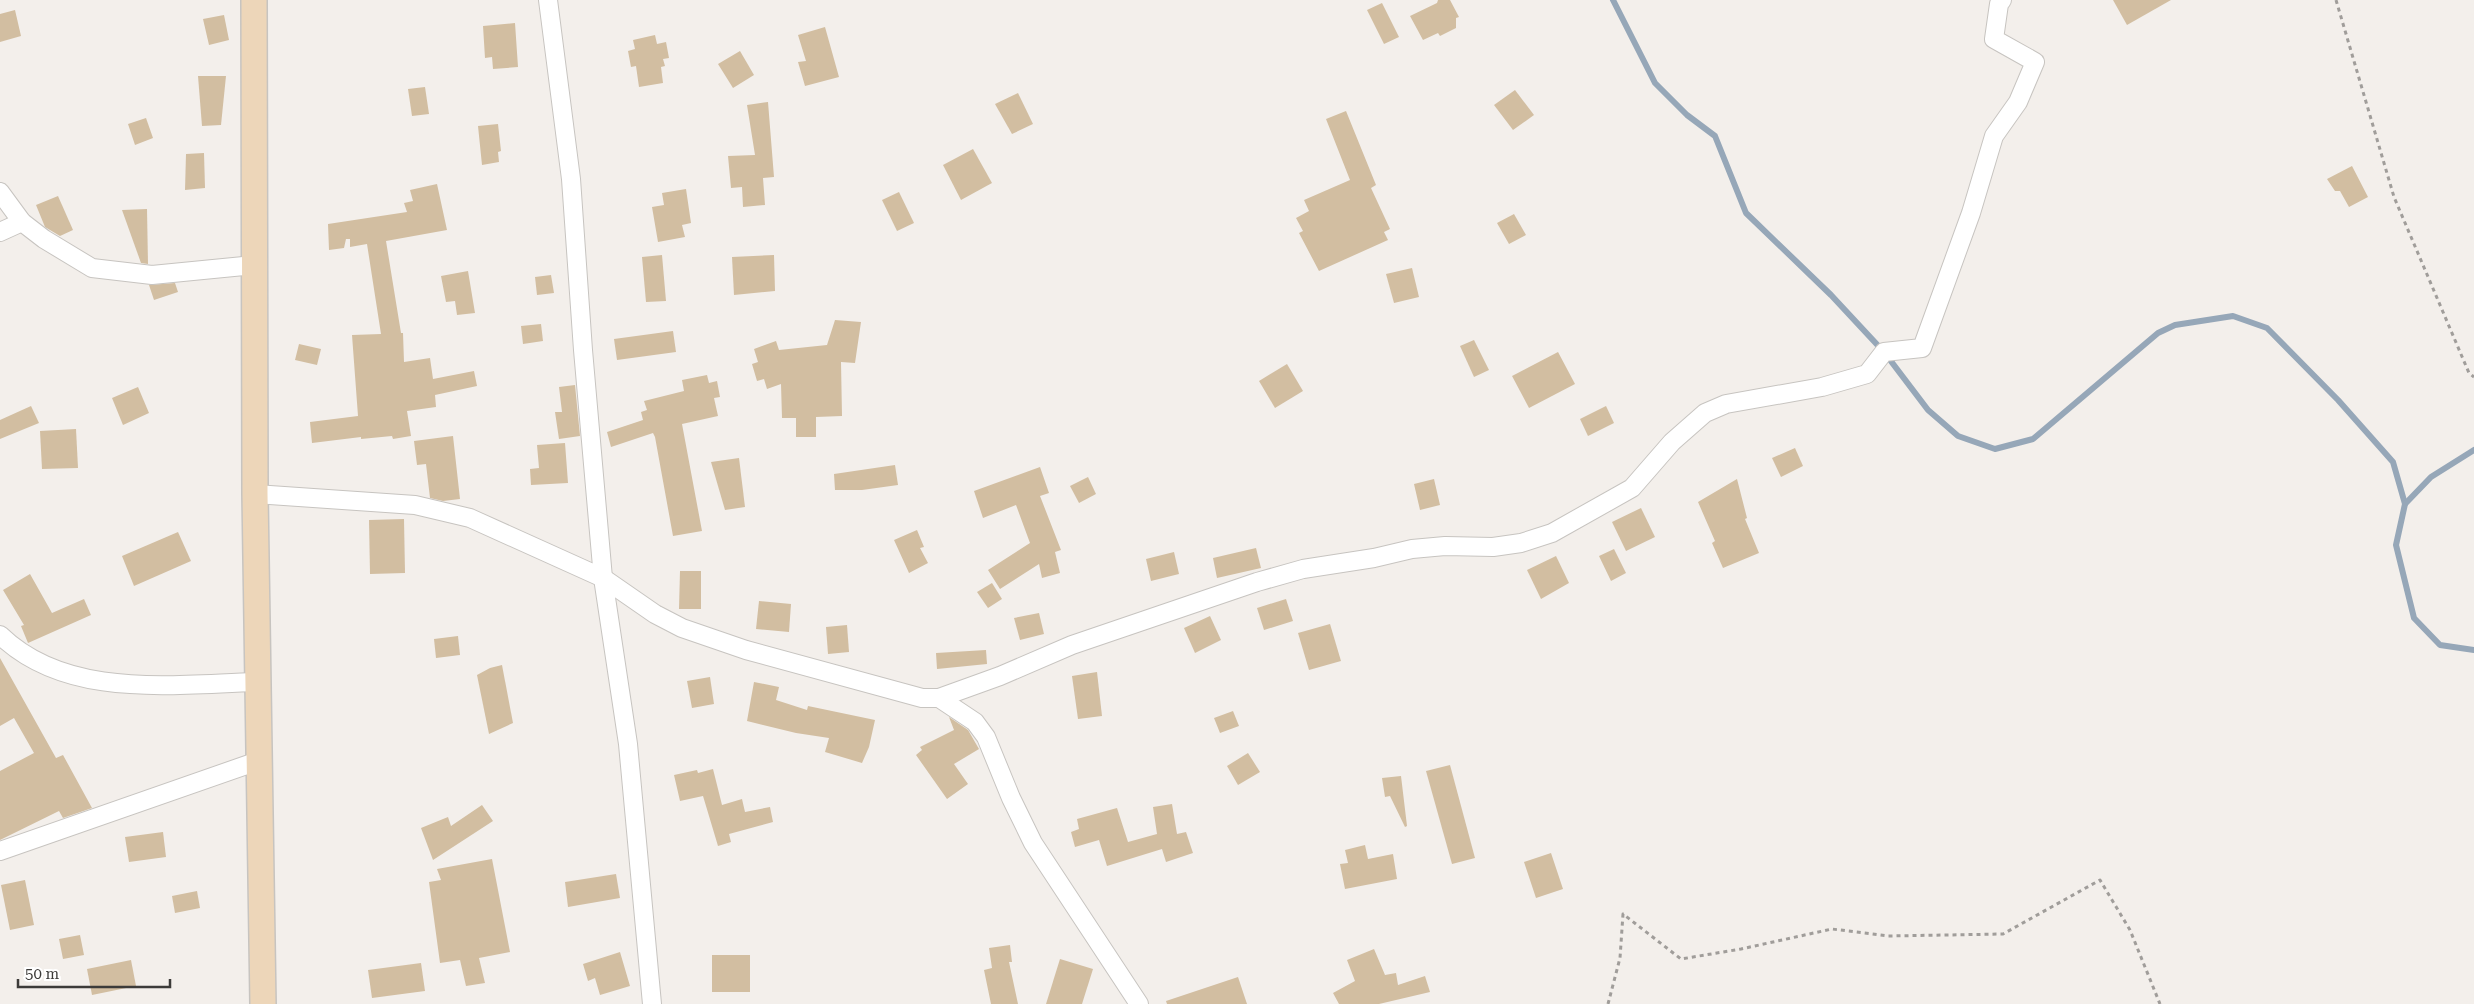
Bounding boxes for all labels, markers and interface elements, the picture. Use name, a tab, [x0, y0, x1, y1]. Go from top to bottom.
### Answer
scale bar	[18, 956, 170, 988]
text: 50 m	[25, 965, 60, 983]

